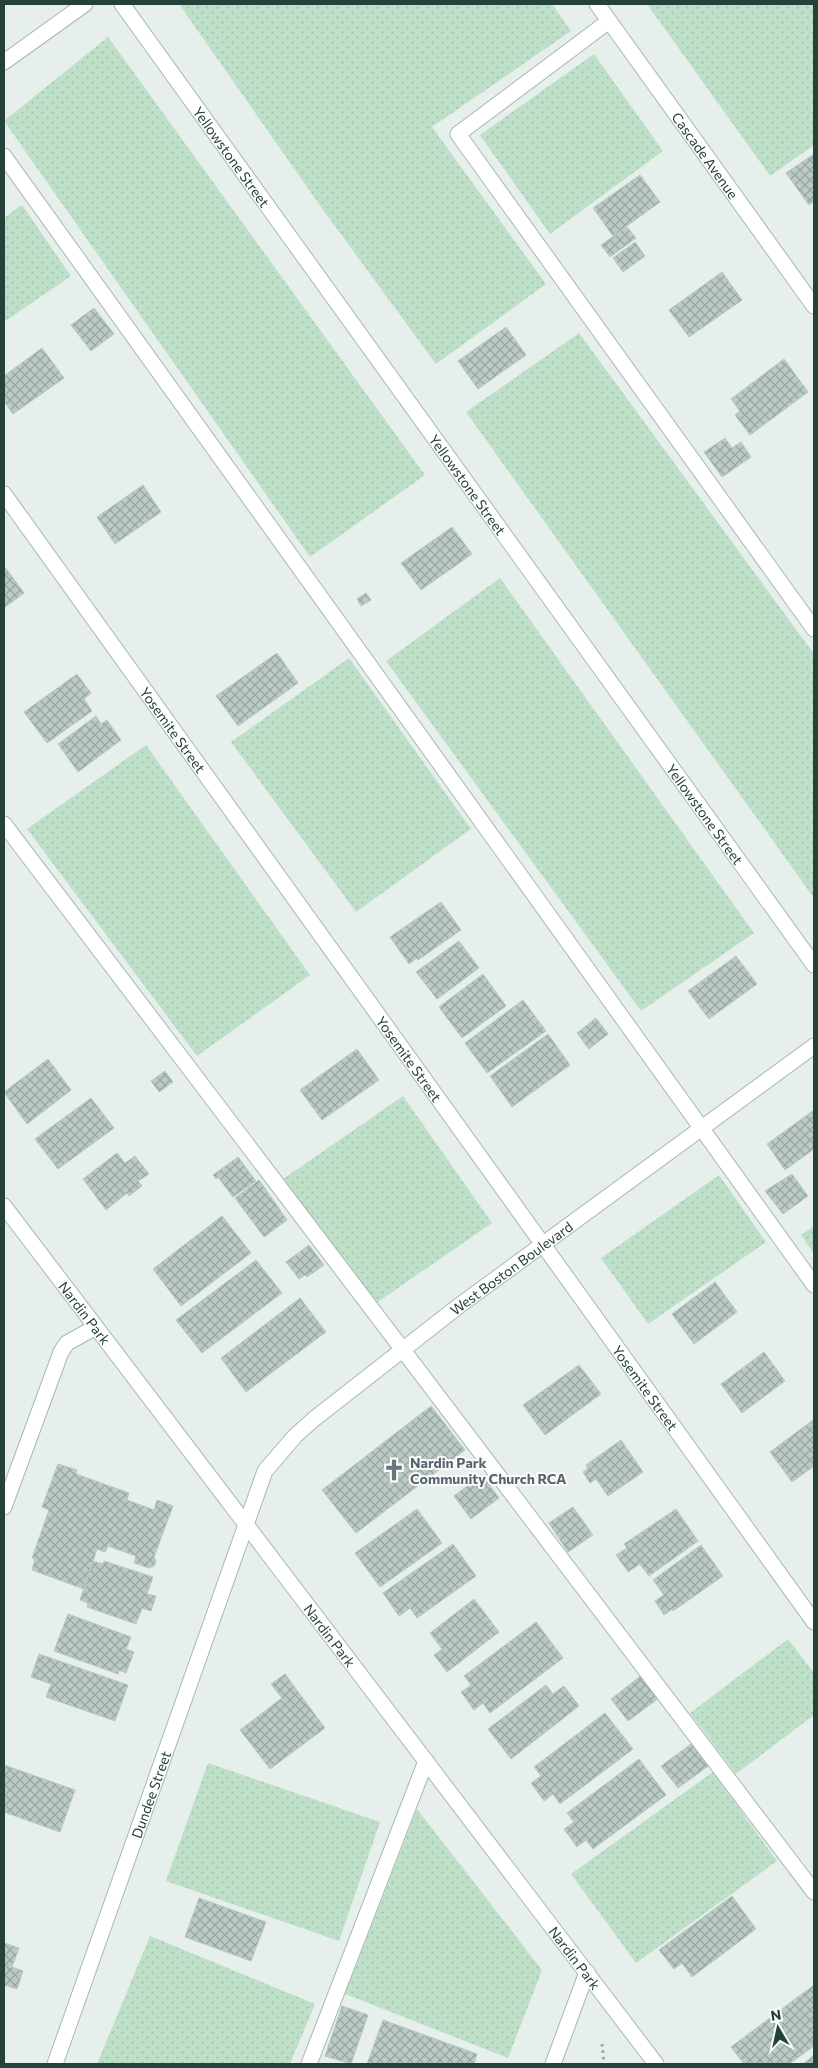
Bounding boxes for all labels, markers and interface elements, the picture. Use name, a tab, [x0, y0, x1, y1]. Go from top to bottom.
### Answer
street label: Yellowstone Street	[190, 103, 274, 210]
street label: Cascade Avenue	[669, 108, 742, 202]
street label: Yellowstone Street	[426, 431, 510, 538]
street label: Yosemite Street	[137, 684, 210, 776]
street label: Yellowstone Street	[663, 760, 747, 868]
street label: Yosemite Street	[373, 1013, 446, 1105]
street label: West Boston Boulevard	[446, 1217, 576, 1318]
street label: Nardin Park	[56, 1278, 115, 1348]
street label: Yosemite Street	[609, 1342, 682, 1434]
place label: Nardin Park Community Church RCA	[410, 1454, 566, 1487]
church icon: Nardin Park Community Church RCA	[381, 1457, 407, 1483]
street label: Nardin Park	[301, 1600, 360, 1670]
street label: Dundee Street	[127, 1748, 174, 1840]
street label: Nardin Park	[546, 1923, 605, 1993]
north arrow	[753, 2003, 803, 2053]
text: N	[769, 2005, 782, 2024]

